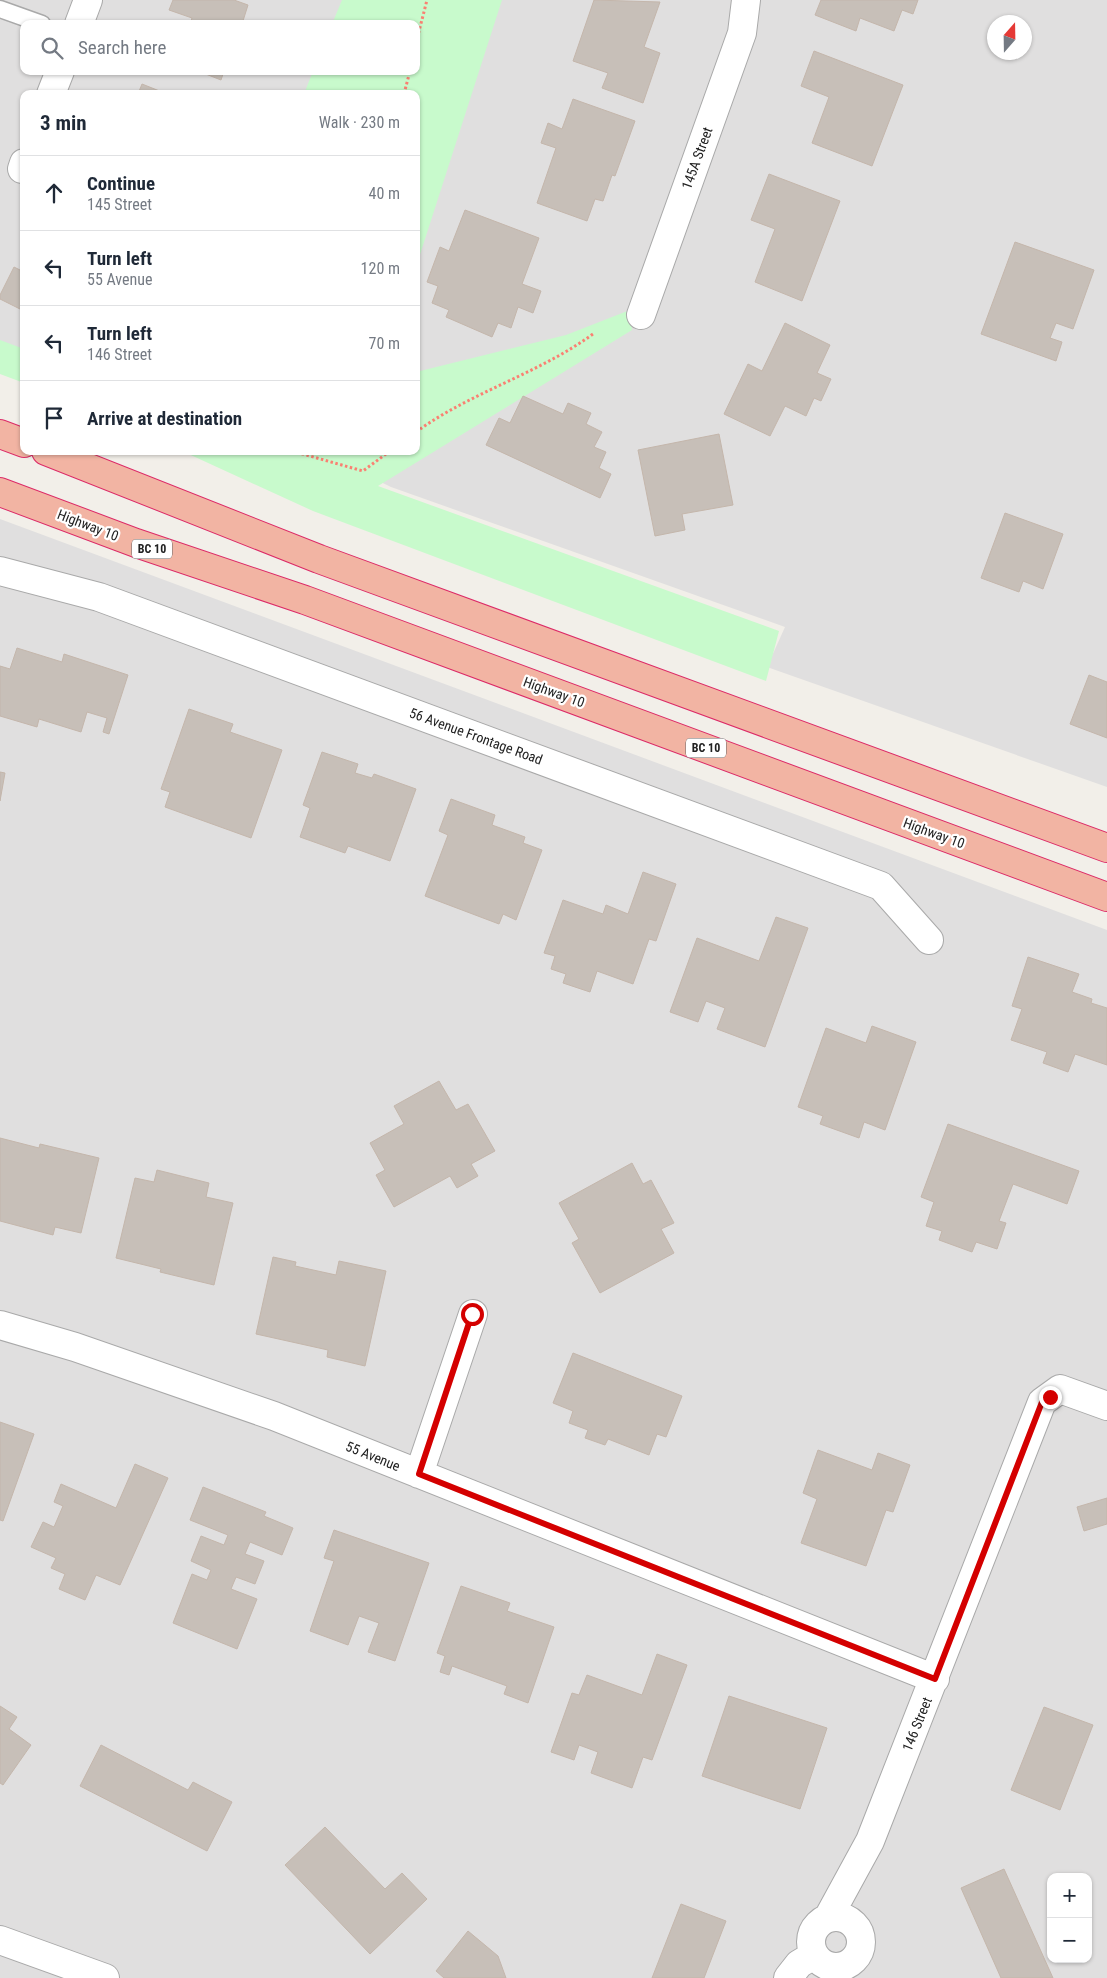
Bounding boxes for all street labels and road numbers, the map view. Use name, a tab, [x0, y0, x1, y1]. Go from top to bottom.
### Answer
street label: 145A Street	[678, 125, 716, 191]
street label: Highway 10	[55, 506, 121, 544]
road number: BC 10	[132, 540, 172, 558]
street label: Highway 10	[521, 674, 587, 711]
street label: 56 Avenue Frontage Road	[407, 704, 545, 768]
road number: BC 10	[686, 738, 726, 758]
street label: Highway 10	[901, 815, 967, 852]
street label: 55 Avenue	[343, 1438, 403, 1474]
street label: 146 Street	[899, 1695, 935, 1753]

